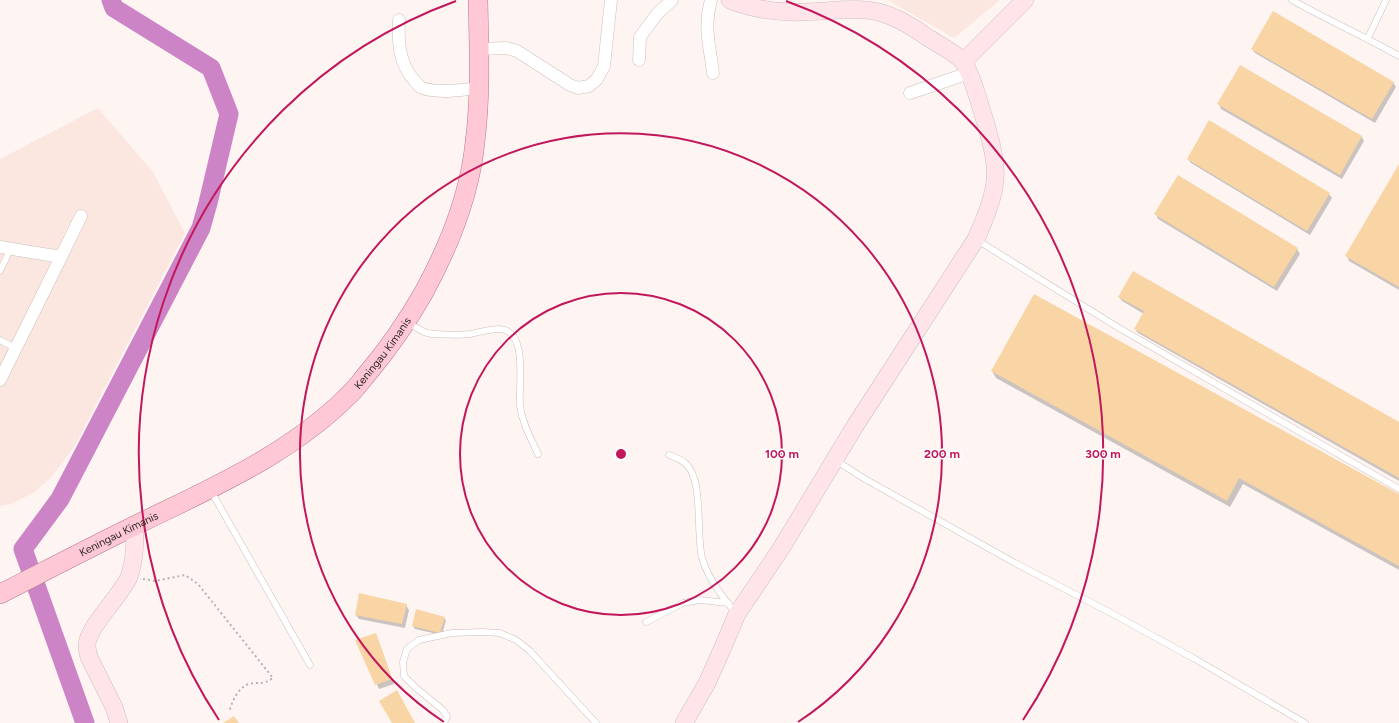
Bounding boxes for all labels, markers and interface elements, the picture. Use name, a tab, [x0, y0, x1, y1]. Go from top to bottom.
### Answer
street label: Keningau Kimanis	[351, 315, 414, 392]
centre of rings	[614, 447, 628, 461]
text: 100 m	[765, 447, 799, 461]
text: 200 m	[924, 447, 960, 461]
text: 300 m	[1085, 447, 1121, 461]
street label: Keningau Kimanis	[77, 509, 160, 559]

